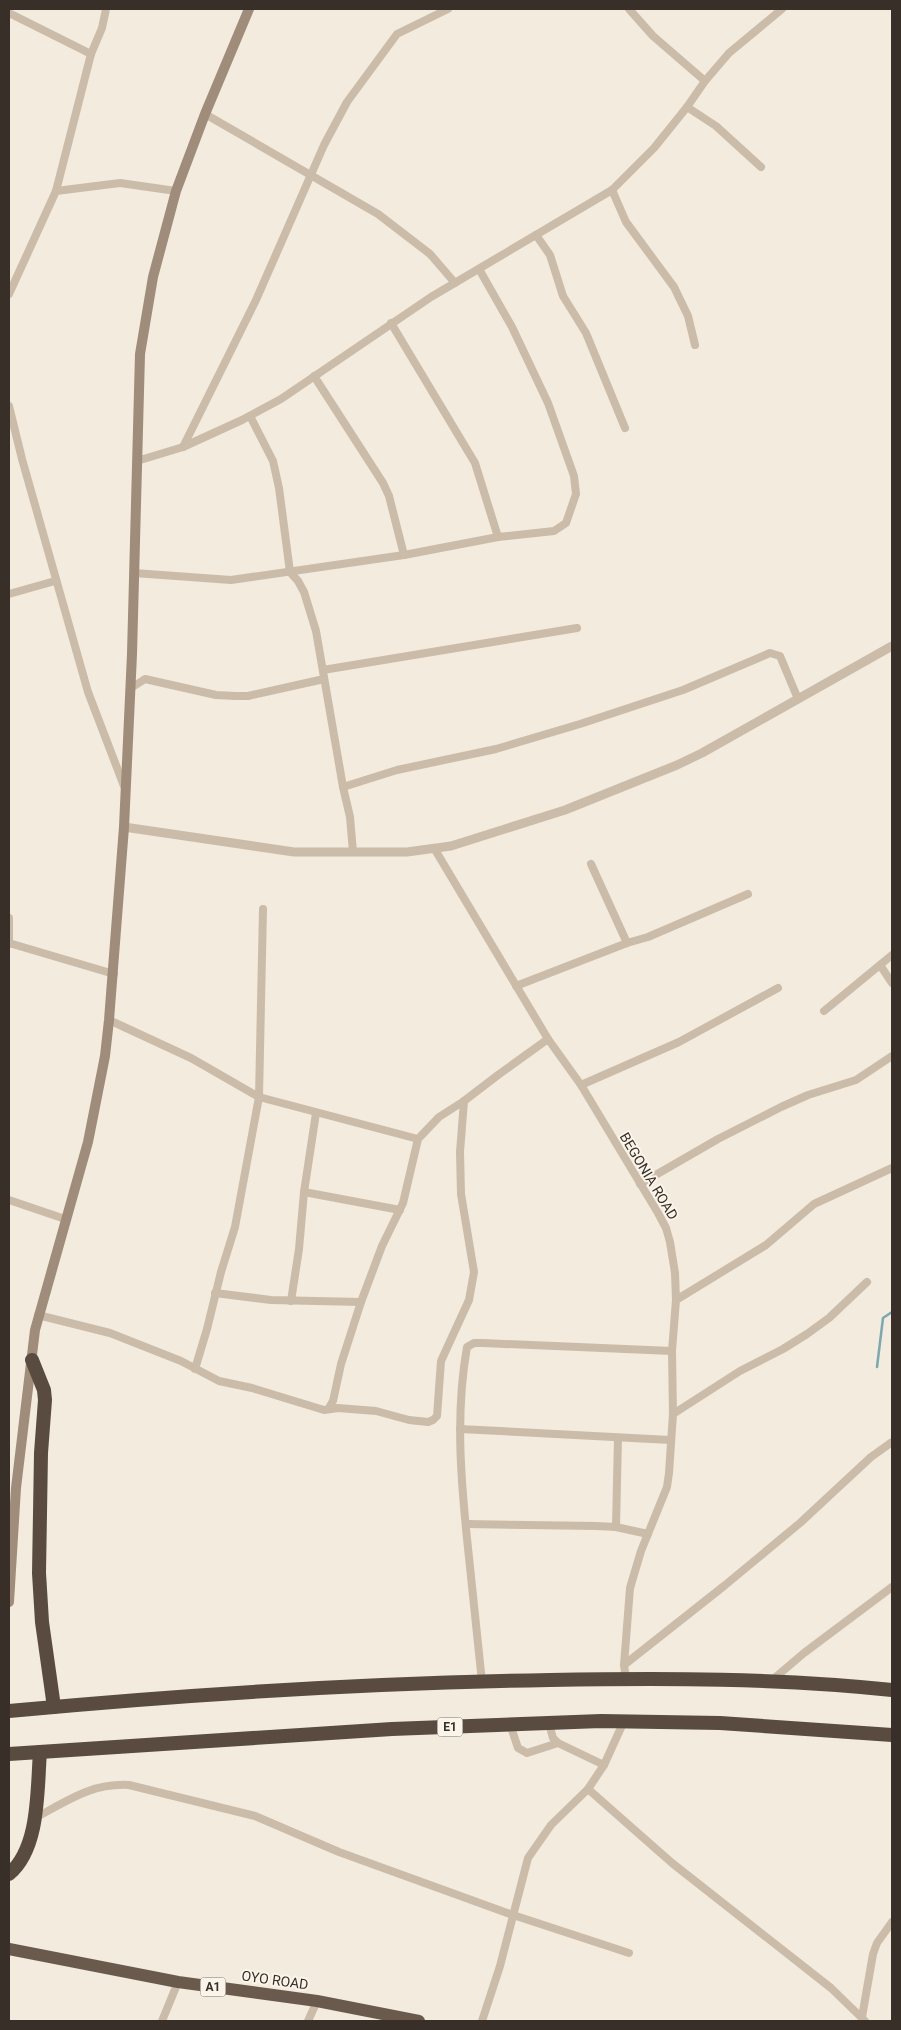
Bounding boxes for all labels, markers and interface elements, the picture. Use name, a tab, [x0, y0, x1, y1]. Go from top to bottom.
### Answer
street label: BEGONIA ROAD	[617, 1130, 681, 1222]
road number: E1	[438, 1718, 462, 1736]
street label: OYO ROAD	[241, 1967, 309, 1993]
road number: A1	[200, 1978, 226, 1996]

